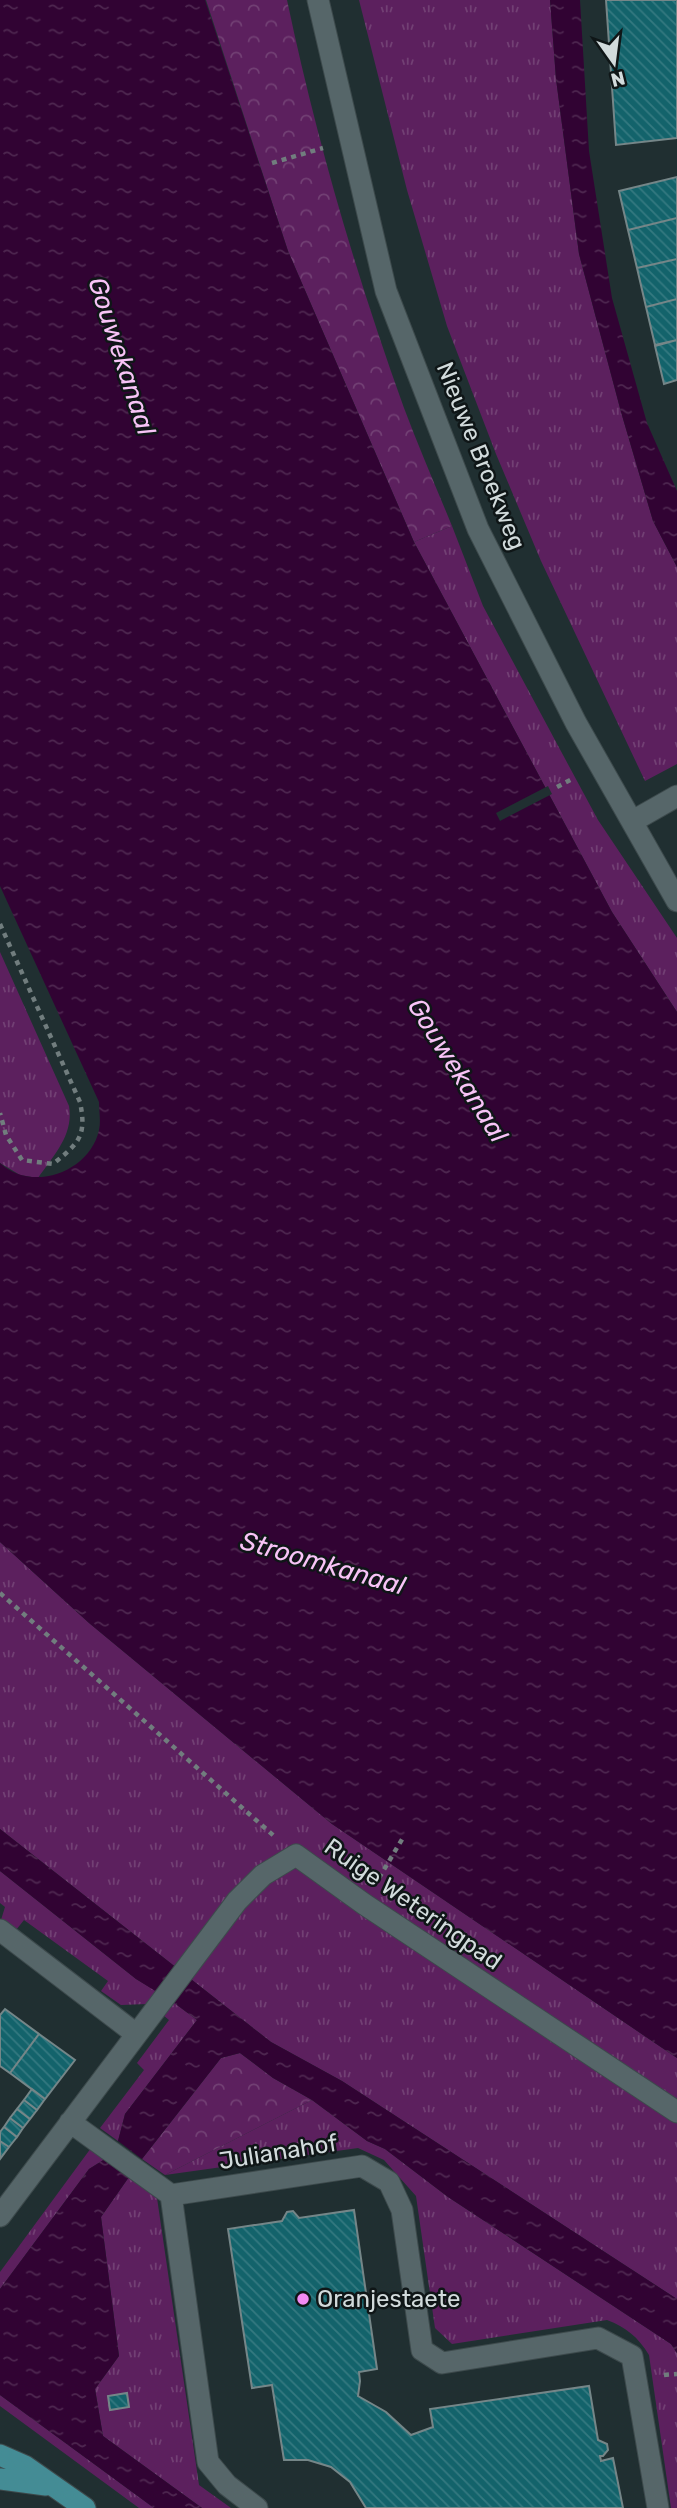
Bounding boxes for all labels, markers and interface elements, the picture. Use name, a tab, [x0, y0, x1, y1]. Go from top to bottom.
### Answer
north arrow	[579, 28, 649, 98]
text: N	[609, 66, 627, 92]
water label: Gouwekanaal	[81, 273, 162, 440]
street label: Nieuwe Broekweg	[431, 358, 531, 554]
water label: Gouwekanaal	[401, 992, 515, 1149]
water label: Stroomkanaal	[237, 1525, 409, 1602]
street label: Ruige Weteringpad	[319, 1832, 507, 1976]
street label: Julianahof	[217, 2129, 340, 2175]
place label: Oranjestaete	[317, 2285, 461, 2313]
marker: Oranjestaete	[295, 2291, 311, 2307]

